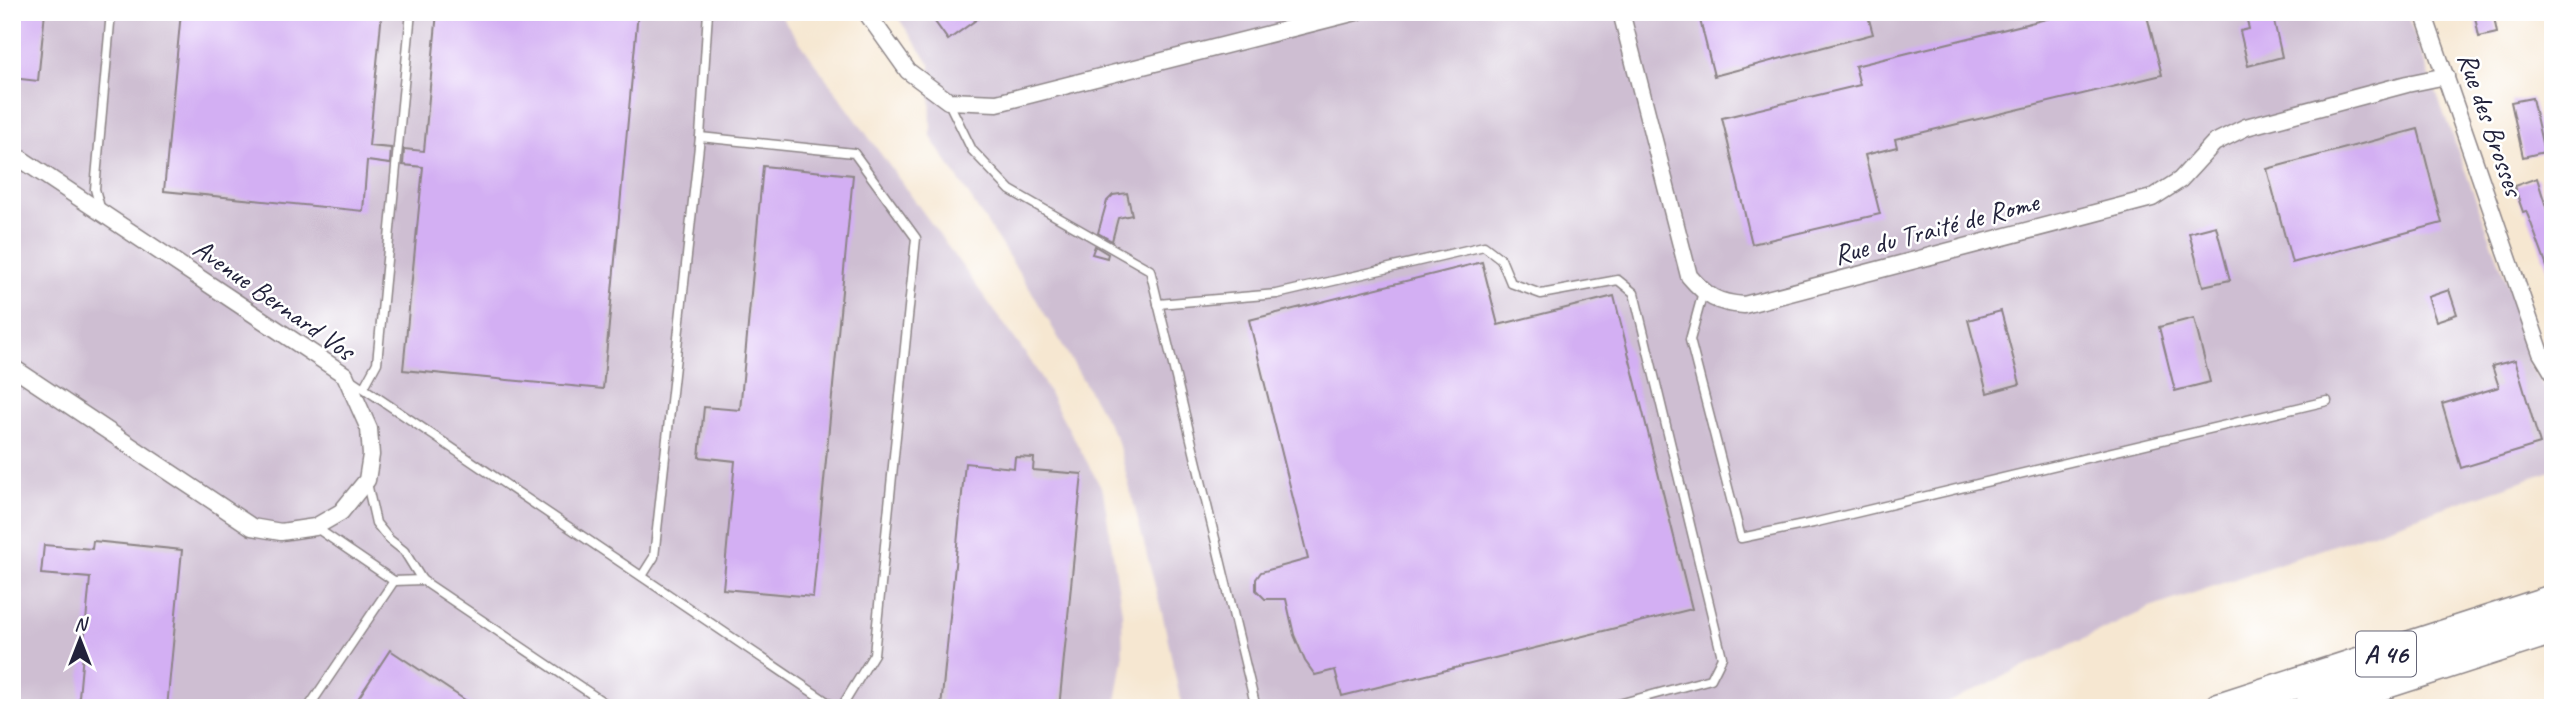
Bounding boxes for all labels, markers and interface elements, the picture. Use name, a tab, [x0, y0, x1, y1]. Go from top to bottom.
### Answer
street label: Rue des Brosses	[2450, 48, 2533, 203]
street label: Rue du Traité de Rome	[1830, 183, 2044, 272]
street label: Avenue Bernard Vos	[187, 230, 363, 369]
north arrow	[46, 604, 116, 674]
text: N	[74, 612, 89, 636]
road number: A 46	[2356, 632, 2416, 676]

